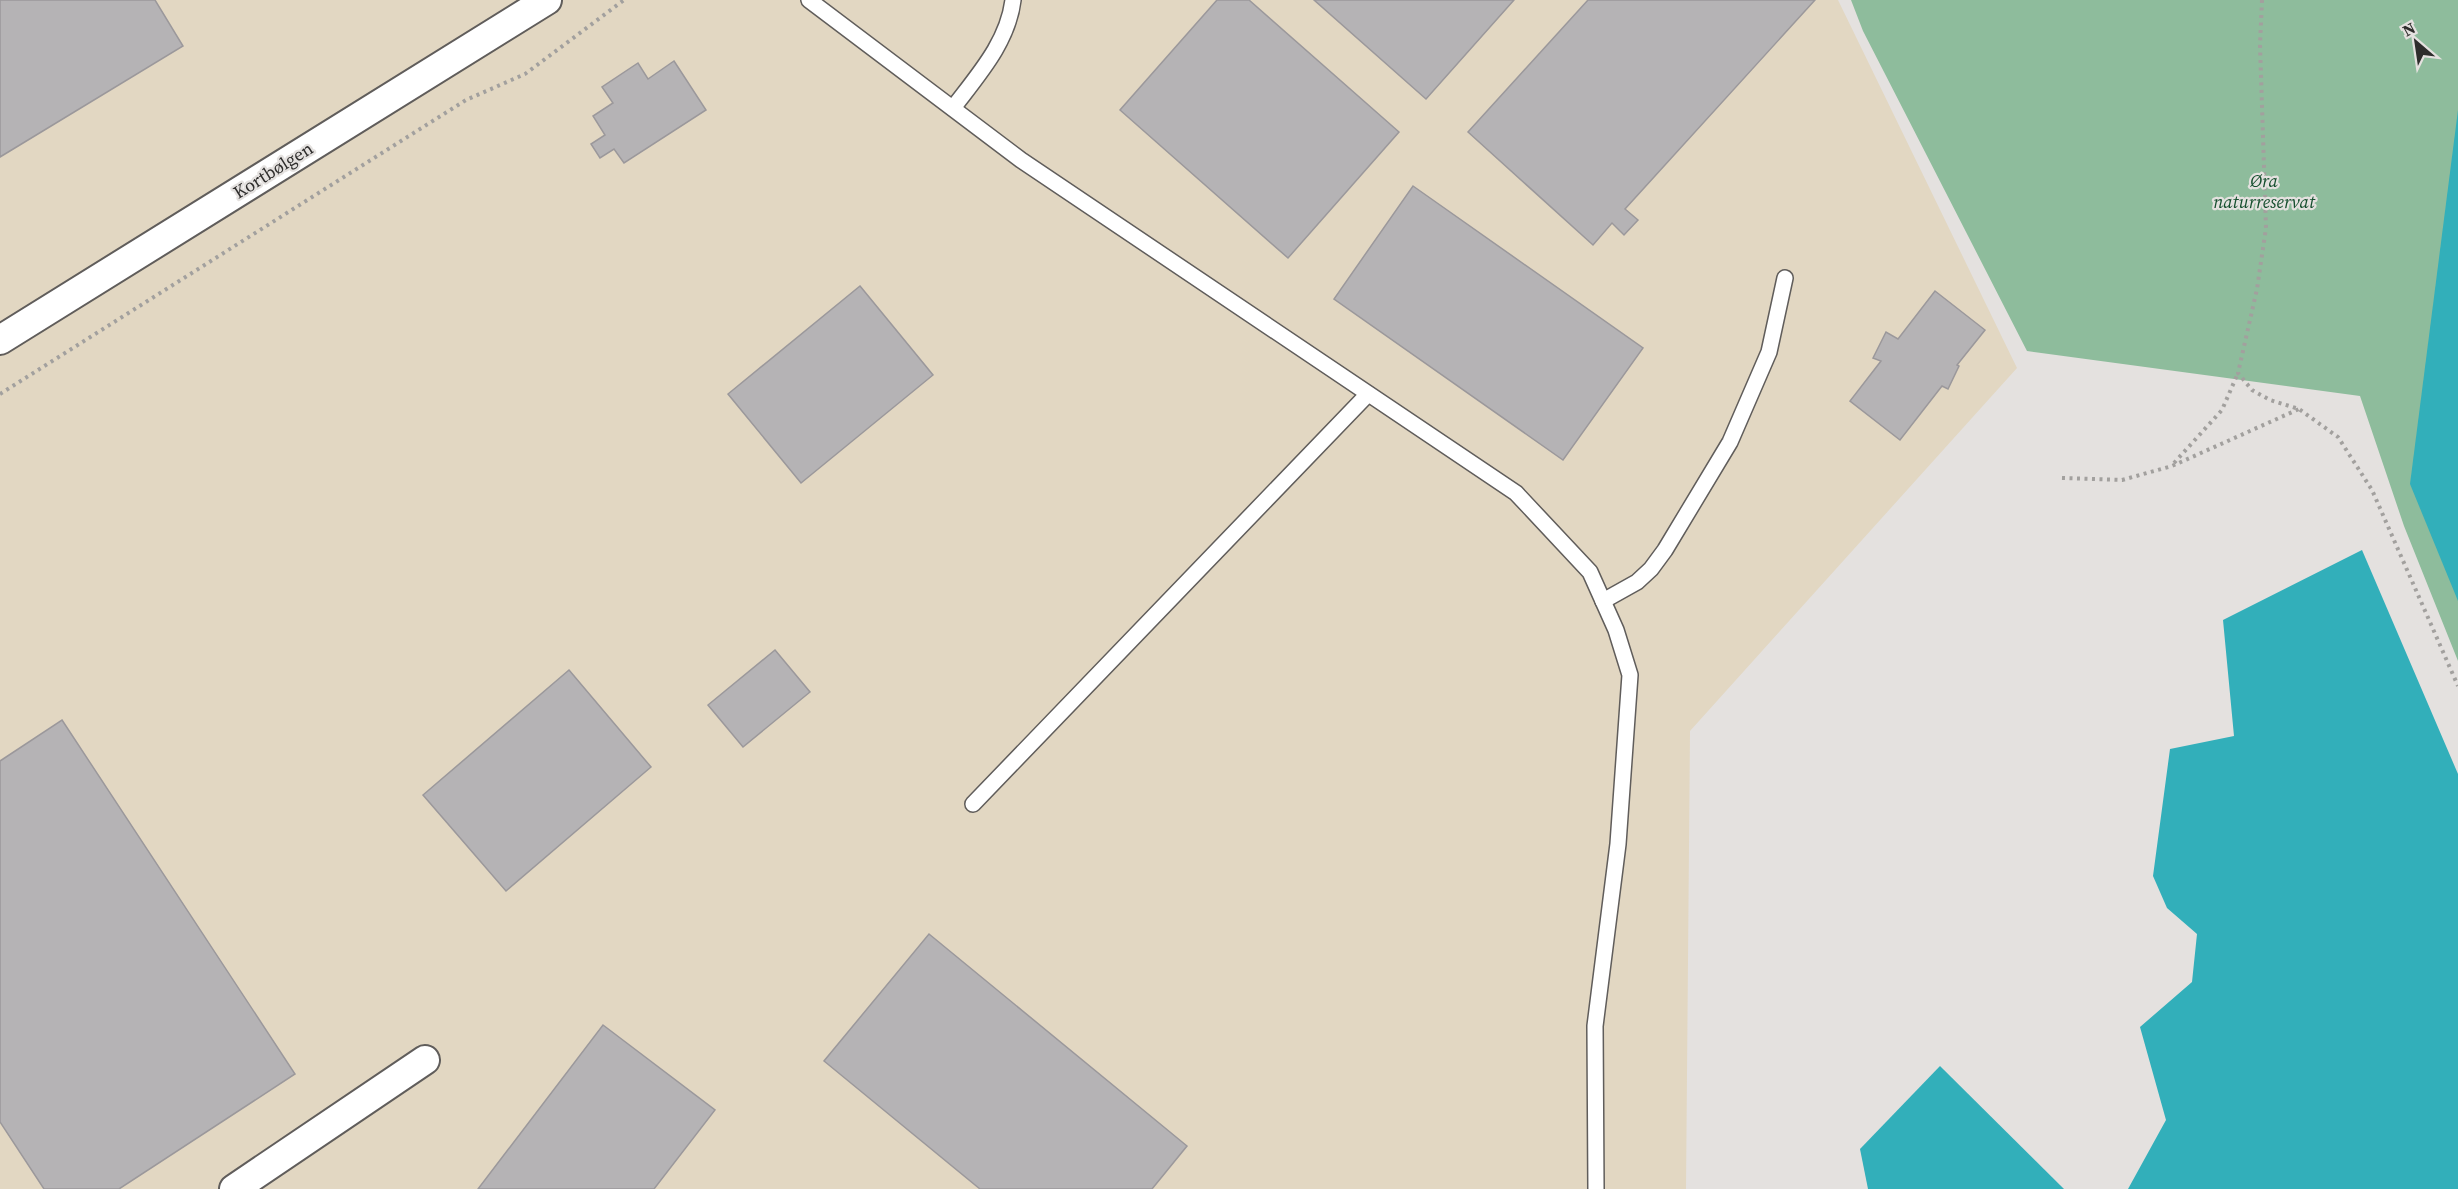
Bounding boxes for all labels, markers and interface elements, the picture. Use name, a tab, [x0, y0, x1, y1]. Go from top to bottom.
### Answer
north arrow	[2386, 12, 2446, 72]
text: N	[2398, 16, 2419, 41]
street label: Kortbølgen	[228, 136, 318, 204]
park label: Øra naturreservat	[2213, 168, 2316, 214]

